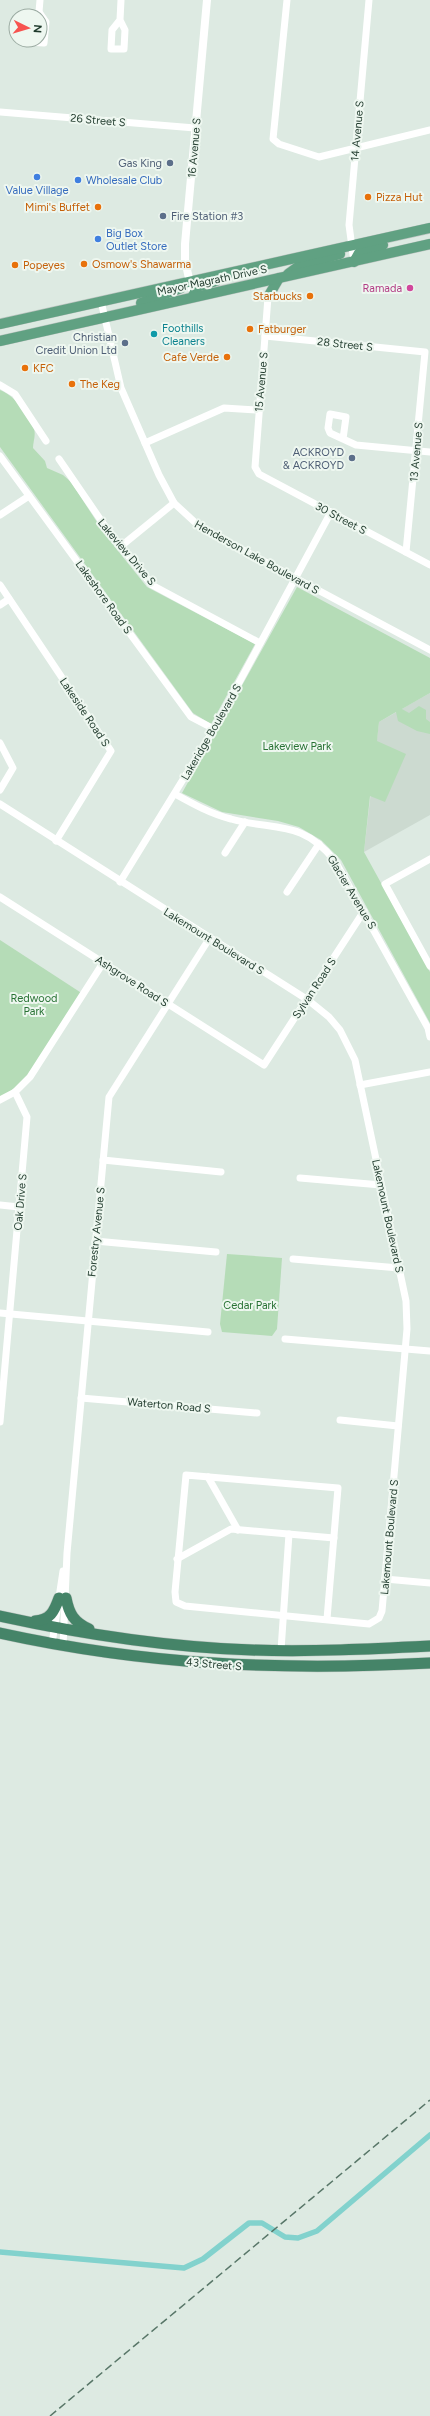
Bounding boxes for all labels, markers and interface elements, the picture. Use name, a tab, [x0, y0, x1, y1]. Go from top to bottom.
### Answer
north arrow	[8, 8, 48, 48]
text: N	[31, 24, 44, 34]
street label: 14 Avenue S	[348, 100, 367, 162]
street label: 26 Street S	[70, 112, 126, 129]
street label: 16 Avenue S	[185, 117, 204, 179]
place label: Gas King	[118, 157, 162, 170]
marker: Gas King	[165, 158, 175, 168]
marker: Value Village	[32, 172, 42, 182]
place label: Wholesale Club	[86, 174, 162, 187]
marker: Wholesale Club	[73, 175, 83, 185]
place label: Value Village	[5, 184, 69, 197]
place label: Pizza Hut	[376, 191, 423, 204]
marker: Pizza Hut	[363, 192, 373, 202]
place label: Mimi's Buffet	[25, 201, 90, 214]
marker: Mimi's Buffet	[93, 202, 103, 212]
place label: Fire Station #3	[171, 210, 243, 223]
marker: Fire Station #3	[158, 211, 168, 221]
place label: Big Box Outlet Store	[106, 227, 167, 253]
marker: Big Box Outlet Store	[93, 234, 103, 244]
place label: Osmow's Shawarma	[92, 258, 191, 271]
place label: Popeyes	[23, 259, 65, 272]
marker: Osmow's Shawarma	[79, 259, 89, 269]
marker: Popeyes	[10, 260, 20, 270]
street label: Mayor Magrath Drive S	[156, 262, 268, 298]
place label: Ramada	[362, 282, 402, 295]
marker: Ramada	[405, 283, 415, 293]
place label: Starbucks	[253, 290, 302, 303]
marker: Starbucks	[305, 291, 315, 301]
place label: Foothills Cleaners	[162, 322, 205, 348]
place label: Fatburger	[258, 323, 306, 336]
marker: Fatburger	[245, 324, 255, 334]
marker: Foothills Cleaners	[149, 329, 159, 339]
place label: Christian Credit Union Ltd	[35, 331, 117, 357]
street label: 28 Street S	[316, 335, 374, 354]
marker: Christian Credit Union Ltd	[120, 338, 130, 348]
place label: Cafe Verde	[163, 351, 219, 364]
street label: 15 Avenue S	[252, 351, 271, 413]
marker: Cafe Verde	[222, 352, 232, 362]
place label: KFC	[33, 362, 54, 375]
marker: KFC	[20, 363, 30, 373]
place label: The Keg	[80, 378, 120, 391]
marker: The Keg	[67, 379, 77, 389]
street label: 13 Avenue S	[407, 421, 426, 482]
place label: ACKROYD & ACKROYD	[283, 446, 344, 472]
marker: ACKROYD & ACKROYD	[347, 453, 357, 463]
street label: 30 Street S	[313, 500, 369, 537]
street label: Lakeview Drive S	[95, 516, 158, 588]
street label: Henderson Lake Boulevard S	[192, 518, 322, 597]
street label: Lakeshore Road S	[73, 558, 135, 637]
street label: Lakeside Road S	[57, 675, 113, 749]
street label: Lakeridge Boulevard S	[179, 682, 244, 783]
park label: Lakeview Park	[263, 740, 332, 753]
street label: Glacier Avenue S	[324, 853, 379, 932]
street label: Lakemount Boulevard S	[161, 905, 266, 978]
street label: Ashgrove Road S	[93, 953, 171, 1010]
street label: Sylvan Road S	[290, 955, 339, 1021]
park label: Redwood Park	[10, 992, 58, 1018]
street label: Lakemount Boulevard S	[369, 1158, 406, 1274]
street label: Oak Drive S	[12, 1173, 29, 1231]
street label: Forestry Avenue S	[85, 1186, 108, 1278]
park label: Cedar Park	[223, 1299, 277, 1312]
street label: Waterton Road S	[127, 1395, 211, 1416]
street label: Lakemount Boulevard S	[378, 1479, 401, 1595]
street label: 43 Street S	[186, 1656, 243, 1673]

